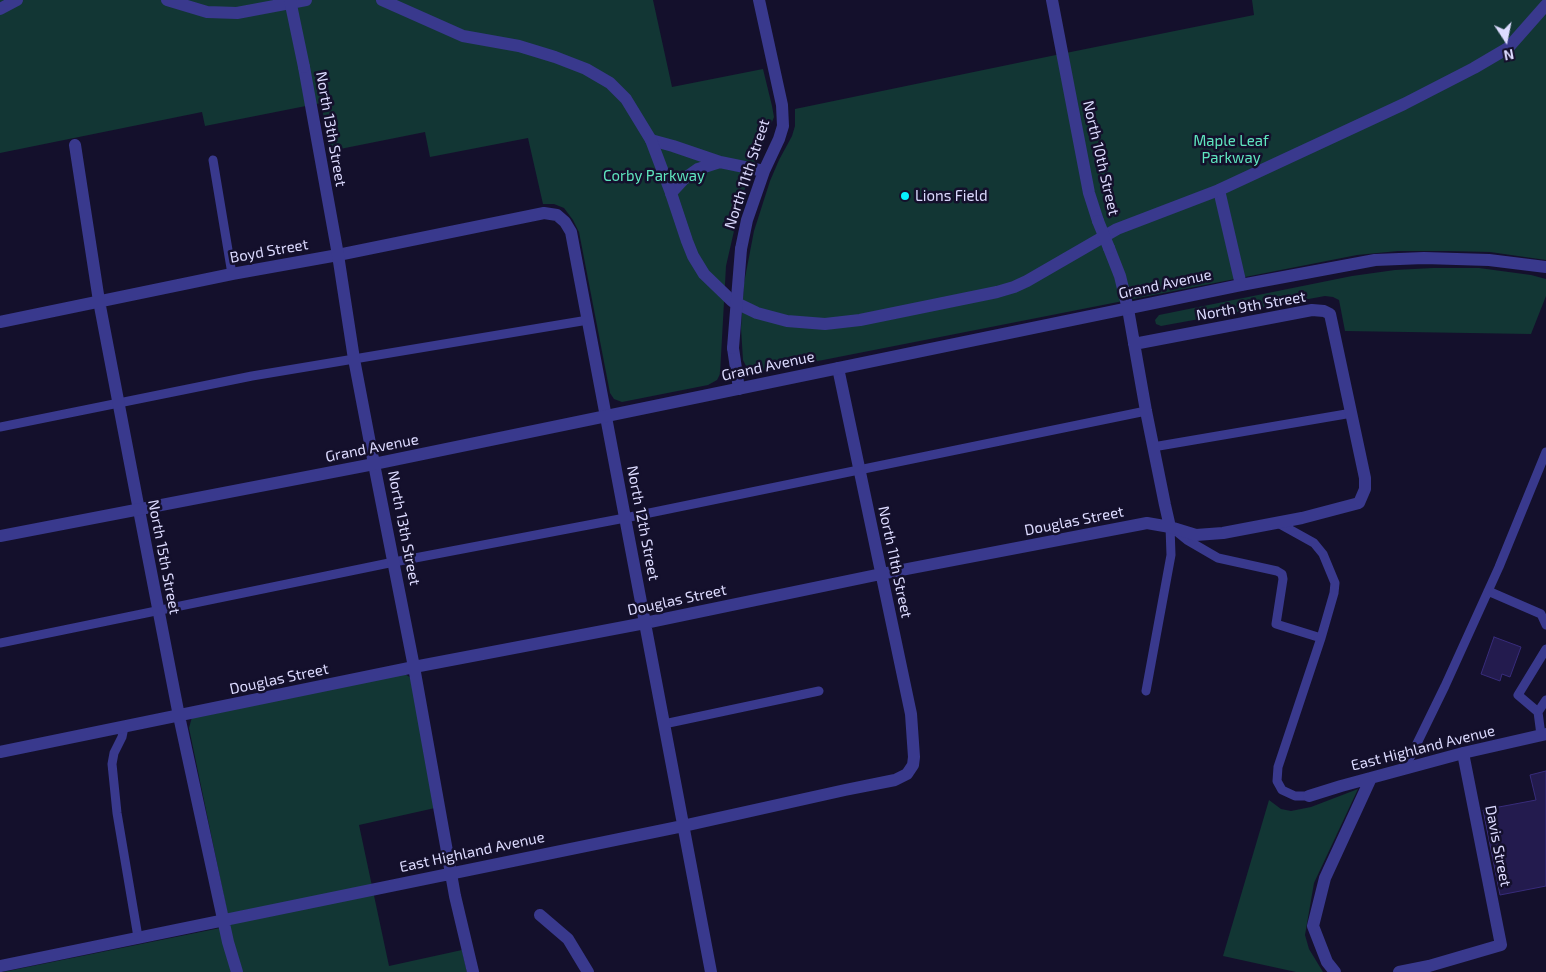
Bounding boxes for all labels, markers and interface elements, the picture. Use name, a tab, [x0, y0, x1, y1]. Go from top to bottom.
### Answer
north arrow	[1481, 15, 1531, 65]
text: N	[1502, 46, 1516, 65]
street label: North 13th Street	[312, 70, 350, 188]
street label: North 10th Street	[1079, 99, 1123, 217]
street label: North 11th Street	[721, 117, 773, 231]
park label: Maple Leaf Parkway	[1193, 132, 1269, 167]
park label: Corby Parkway	[603, 167, 705, 185]
place label: Lions Field	[915, 187, 988, 205]
marker: Lions Field	[899, 190, 911, 202]
street label: Boyd Street	[228, 235, 310, 267]
street label: Grand Avenue	[1117, 265, 1213, 303]
street label: North 9th Street	[1195, 288, 1307, 324]
street label: Grand Avenue	[720, 347, 816, 385]
street label: Grand Avenue	[324, 430, 420, 466]
street label: North 12th Street	[623, 464, 663, 582]
street label: North 13th Street	[384, 469, 424, 587]
street label: North 15th Street	[144, 498, 184, 616]
street label: Douglas Street	[1023, 503, 1125, 539]
street label: North 11th Street	[874, 504, 916, 620]
street label: Douglas Street	[626, 581, 728, 619]
street label: Douglas Street	[228, 660, 330, 698]
street label: East Highland Avenue	[1349, 721, 1497, 775]
street label: Davis Street	[1481, 804, 1515, 888]
street label: East Highland Avenue	[398, 828, 546, 876]

